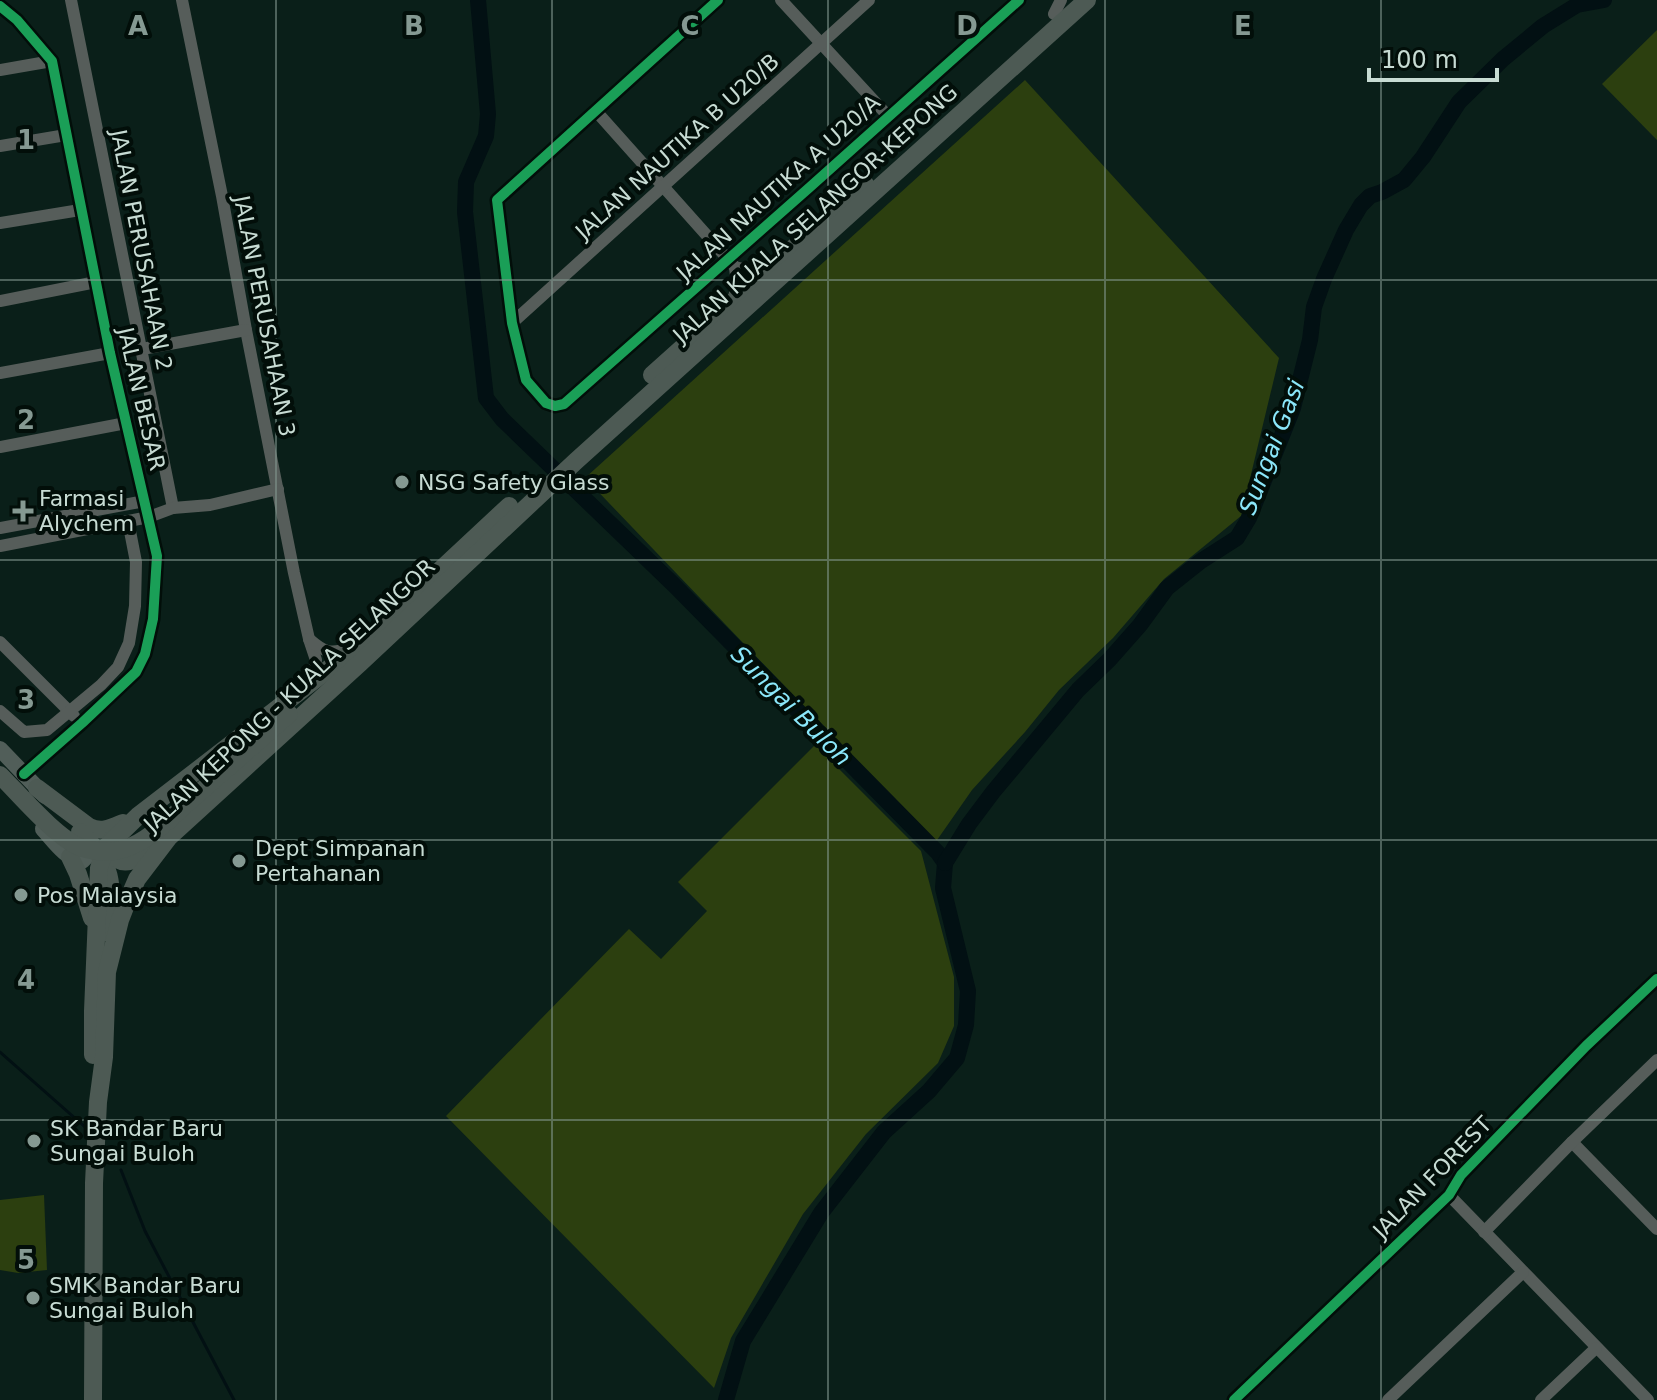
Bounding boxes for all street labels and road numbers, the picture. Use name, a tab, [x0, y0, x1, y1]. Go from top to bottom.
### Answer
street label: JALAN NAUTIKA B U20/B	[569, 49, 784, 246]
street label: JALAN KUALA SELANGOR-KEPONG	[667, 79, 962, 349]
street label: JALAN NAUTIKA A U20/A	[670, 90, 885, 287]
street label: JALAN PERUSAHAAN 2	[105, 125, 177, 373]
street label: JALAN PERUSAHAAN 3	[228, 191, 300, 439]
street label: JALAN BESAR	[112, 323, 170, 473]
street label: JALAN KEPONG - KUALA SELANGOR	[137, 554, 440, 838]
street label: JALAN FOREST	[1367, 1111, 1497, 1245]

